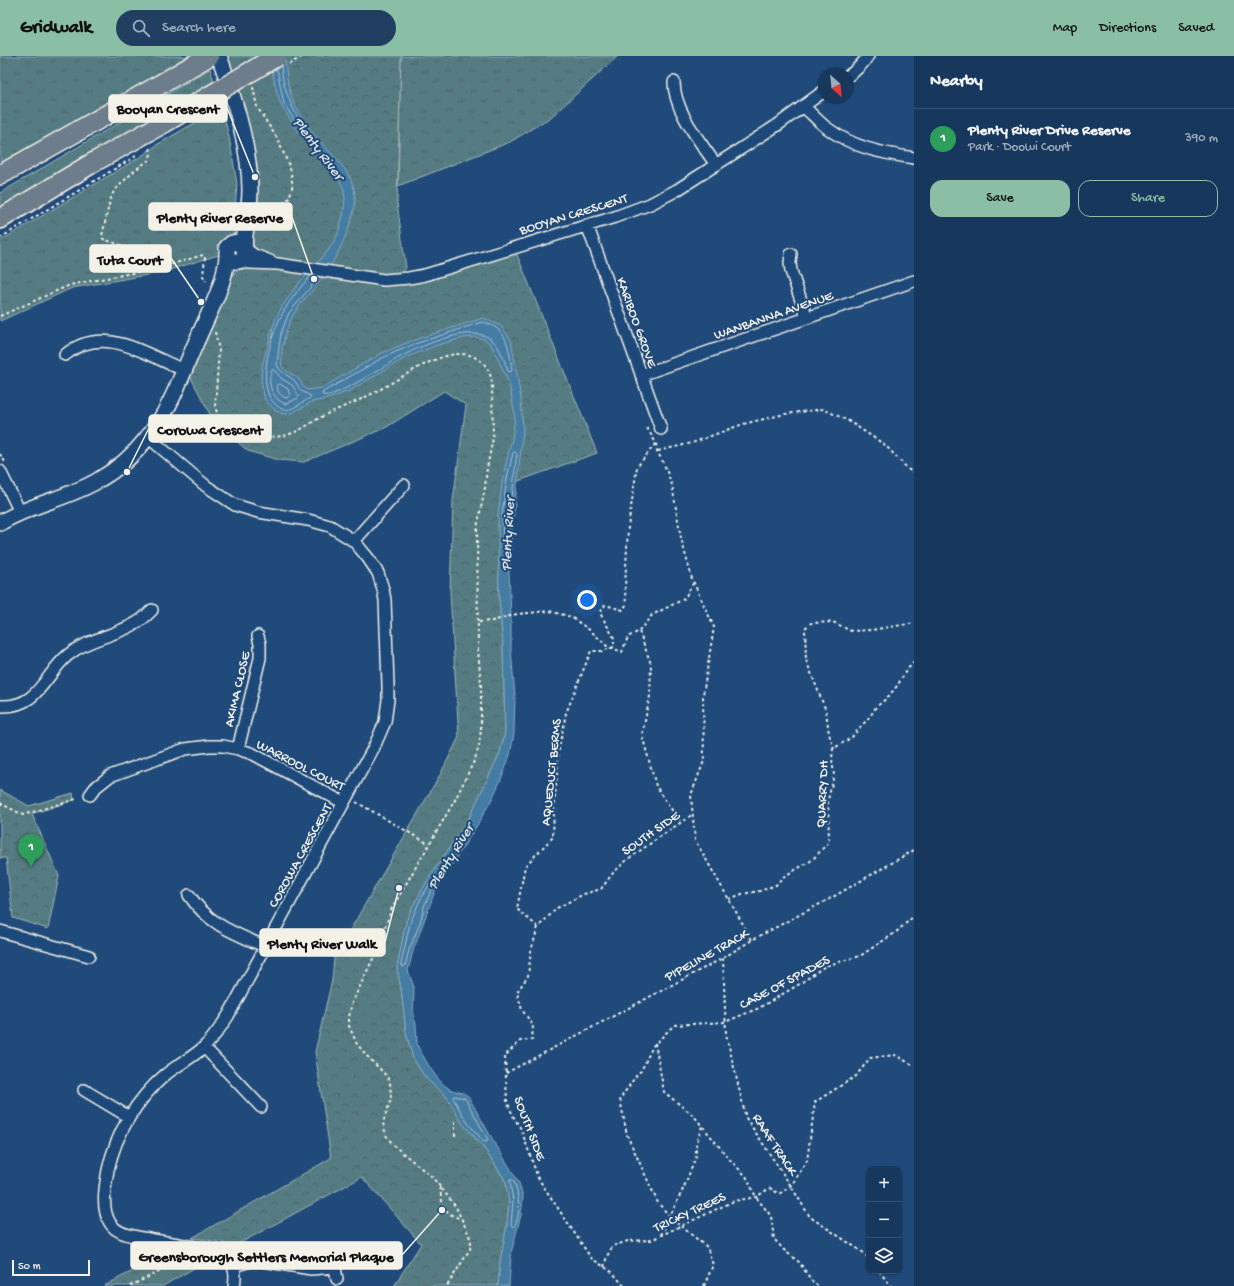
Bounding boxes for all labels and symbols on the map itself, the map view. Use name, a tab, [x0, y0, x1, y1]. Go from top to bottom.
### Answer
north arrow	[818, 68, 854, 104]
callout: Booyan Crescent	[109, 95, 227, 122]
text: Booyan Crescent	[116, 101, 221, 119]
water label: Plenty River	[288, 114, 349, 186]
street label: BOOYAN CRESCENT	[517, 191, 630, 240]
callout: Plenty River Reserve	[149, 203, 292, 230]
text: Plenty River Reserve	[156, 210, 284, 228]
callout: Tuta Court	[90, 245, 171, 272]
text: Tuta Court	[96, 252, 164, 270]
street label: KARIBOO GROVE	[611, 275, 660, 372]
street label: WANBANNA AVENUE	[712, 288, 837, 345]
callout: Corowa Crescent	[149, 415, 271, 442]
text: Corowa Crescent	[156, 422, 265, 440]
water label: Plenty River	[498, 494, 520, 572]
your location	[577, 590, 597, 610]
street label: AKIMA CLOSE	[221, 649, 256, 729]
street label: AQUEDUCT BERMS	[538, 717, 567, 827]
street label: WARROOL COURT	[253, 737, 347, 796]
street label: QUARRY DH	[813, 759, 834, 828]
street label: COROWA CRESCENT	[266, 801, 337, 911]
street label: SOUTH SIDE	[619, 807, 685, 860]
water label: Plenty River	[424, 819, 480, 893]
pin: 1	[18, 834, 44, 867]
street label: PIPELINE TRACK	[661, 925, 753, 987]
callout: Plenty River Walk	[260, 929, 385, 956]
text: Plenty River Walk	[267, 936, 379, 954]
street label: CASE OF SPADES	[737, 952, 834, 1014]
street label: SOUTH SIDE	[509, 1094, 549, 1165]
street label: RAAF TRACK	[748, 1111, 801, 1181]
street label: TRICKY TREES	[650, 1189, 729, 1238]
callout: Greensborough Settlers Memorial Plaque	[131, 1242, 402, 1269]
text: Greensborough Settlers Memorial Plaque	[138, 1249, 395, 1267]
scale bar	[12, 1258, 90, 1277]

